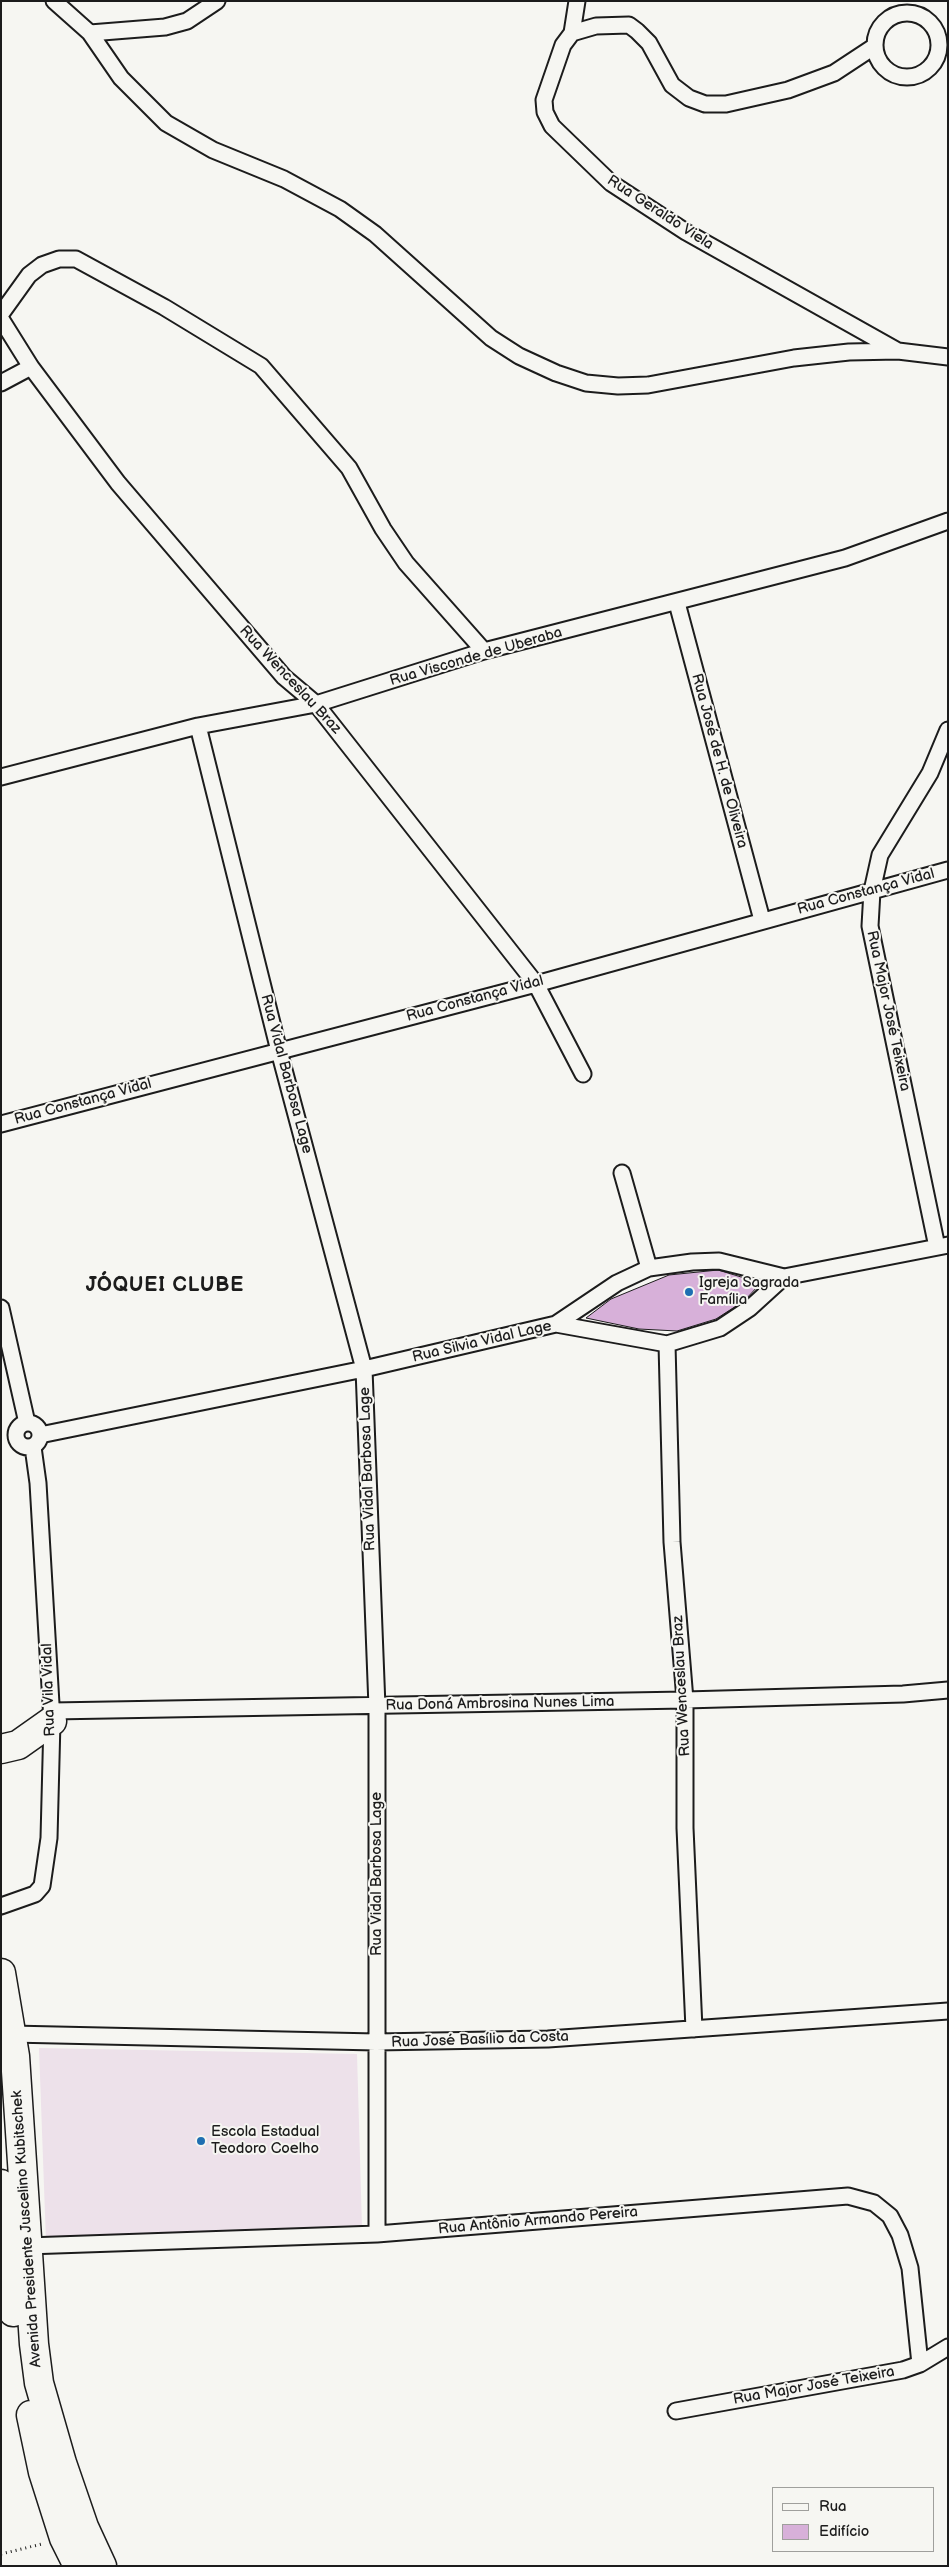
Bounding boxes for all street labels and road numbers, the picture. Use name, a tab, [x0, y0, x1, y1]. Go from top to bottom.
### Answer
street label: Rua Geraldo Viela	[603, 172, 717, 254]
street label: Rua Wenceslau Braz	[235, 622, 345, 738]
street label: Rua Visconde de Uberaba	[388, 624, 564, 690]
street label: Rua José de H. de Oliveira	[687, 672, 751, 850]
street label: Rua Constança Vidal	[795, 865, 937, 919]
street label: Rua Major José Teixeira	[862, 929, 914, 1093]
street label: Rua Constança Vidal	[404, 972, 546, 1026]
street label: Rua Vidal Barbosa Lage	[256, 992, 316, 1156]
street label: Rua Constança Vidal	[12, 1075, 154, 1129]
street label: Rua Silvia Vidal Lage	[411, 1317, 553, 1367]
street label: Rua Vidal Barbosa Lage	[356, 1387, 380, 1551]
street label: Rua Wenceslau Braz	[669, 1615, 695, 1757]
street label: Rua Vila Vidal	[38, 1643, 60, 1737]
street label: Rua Doná Ambrosina Nunes Lima	[385, 1693, 615, 1715]
street label: Rua Vidal Barbosa Lage	[368, 1792, 386, 1956]
street label: Rua José Basílio da Costa	[391, 2028, 569, 2052]
street label: Avenida Presidente Juscelino Kubitschek	[8, 2090, 46, 2368]
street label: Rua Antônio Armando Pereira	[437, 2203, 639, 2239]
street label: Rua Major José Teixeira	[732, 2363, 896, 2409]

